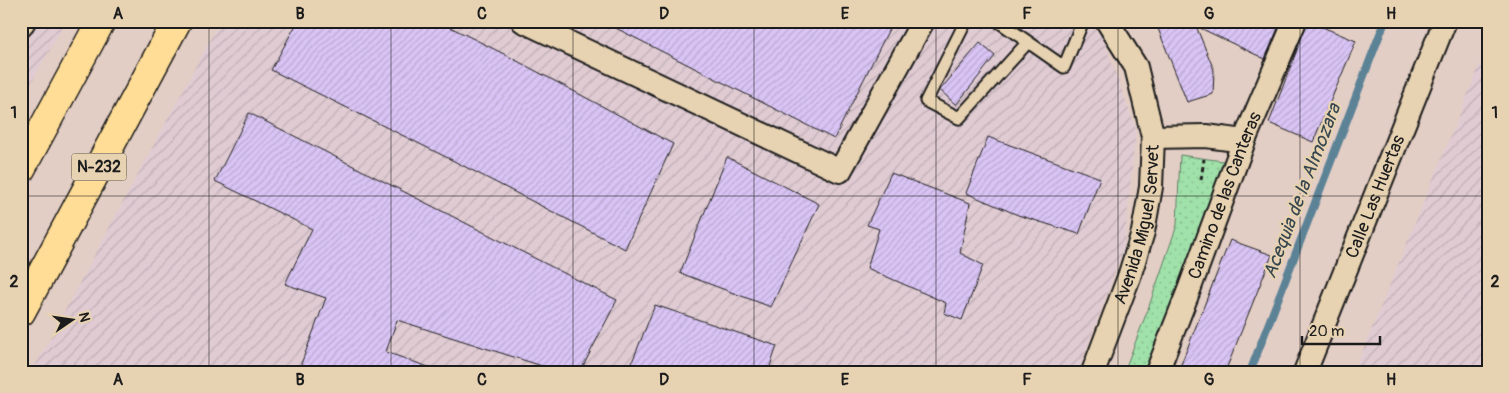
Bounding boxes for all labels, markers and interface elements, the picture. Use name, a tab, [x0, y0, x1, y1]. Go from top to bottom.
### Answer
text: A	[113, 4, 124, 24]
text: B	[295, 4, 305, 24]
text: C	[477, 4, 487, 24]
text: D	[659, 4, 669, 24]
text: E	[841, 4, 850, 24]
text: F	[1022, 4, 1032, 24]
text: G	[1204, 4, 1215, 24]
text: H	[1386, 4, 1396, 24]
water label: Acequia de la Almozara	[1258, 99, 1347, 282]
text: 1	[11, 103, 17, 123]
text: 1	[1492, 103, 1498, 123]
street label: Camino de las Canteras	[1183, 108, 1267, 282]
street label: Calle Las Huertas	[1340, 131, 1410, 261]
street label: Avenida Miguel Servet	[1108, 144, 1164, 307]
road number: N-232	[72, 154, 126, 180]
text: 2	[10, 272, 19, 292]
text: 2	[1491, 272, 1500, 292]
north arrow	[48, 296, 98, 346]
text: N	[75, 311, 94, 324]
scale bar	[1302, 313, 1379, 345]
text: 20 m	[1309, 322, 1344, 341]
text: A	[113, 370, 124, 390]
text: B	[295, 370, 305, 390]
text: C	[477, 370, 487, 390]
text: D	[659, 370, 669, 390]
text: E	[841, 370, 850, 390]
text: F	[1022, 370, 1032, 390]
text: G	[1204, 370, 1215, 390]
text: H	[1386, 370, 1396, 390]

